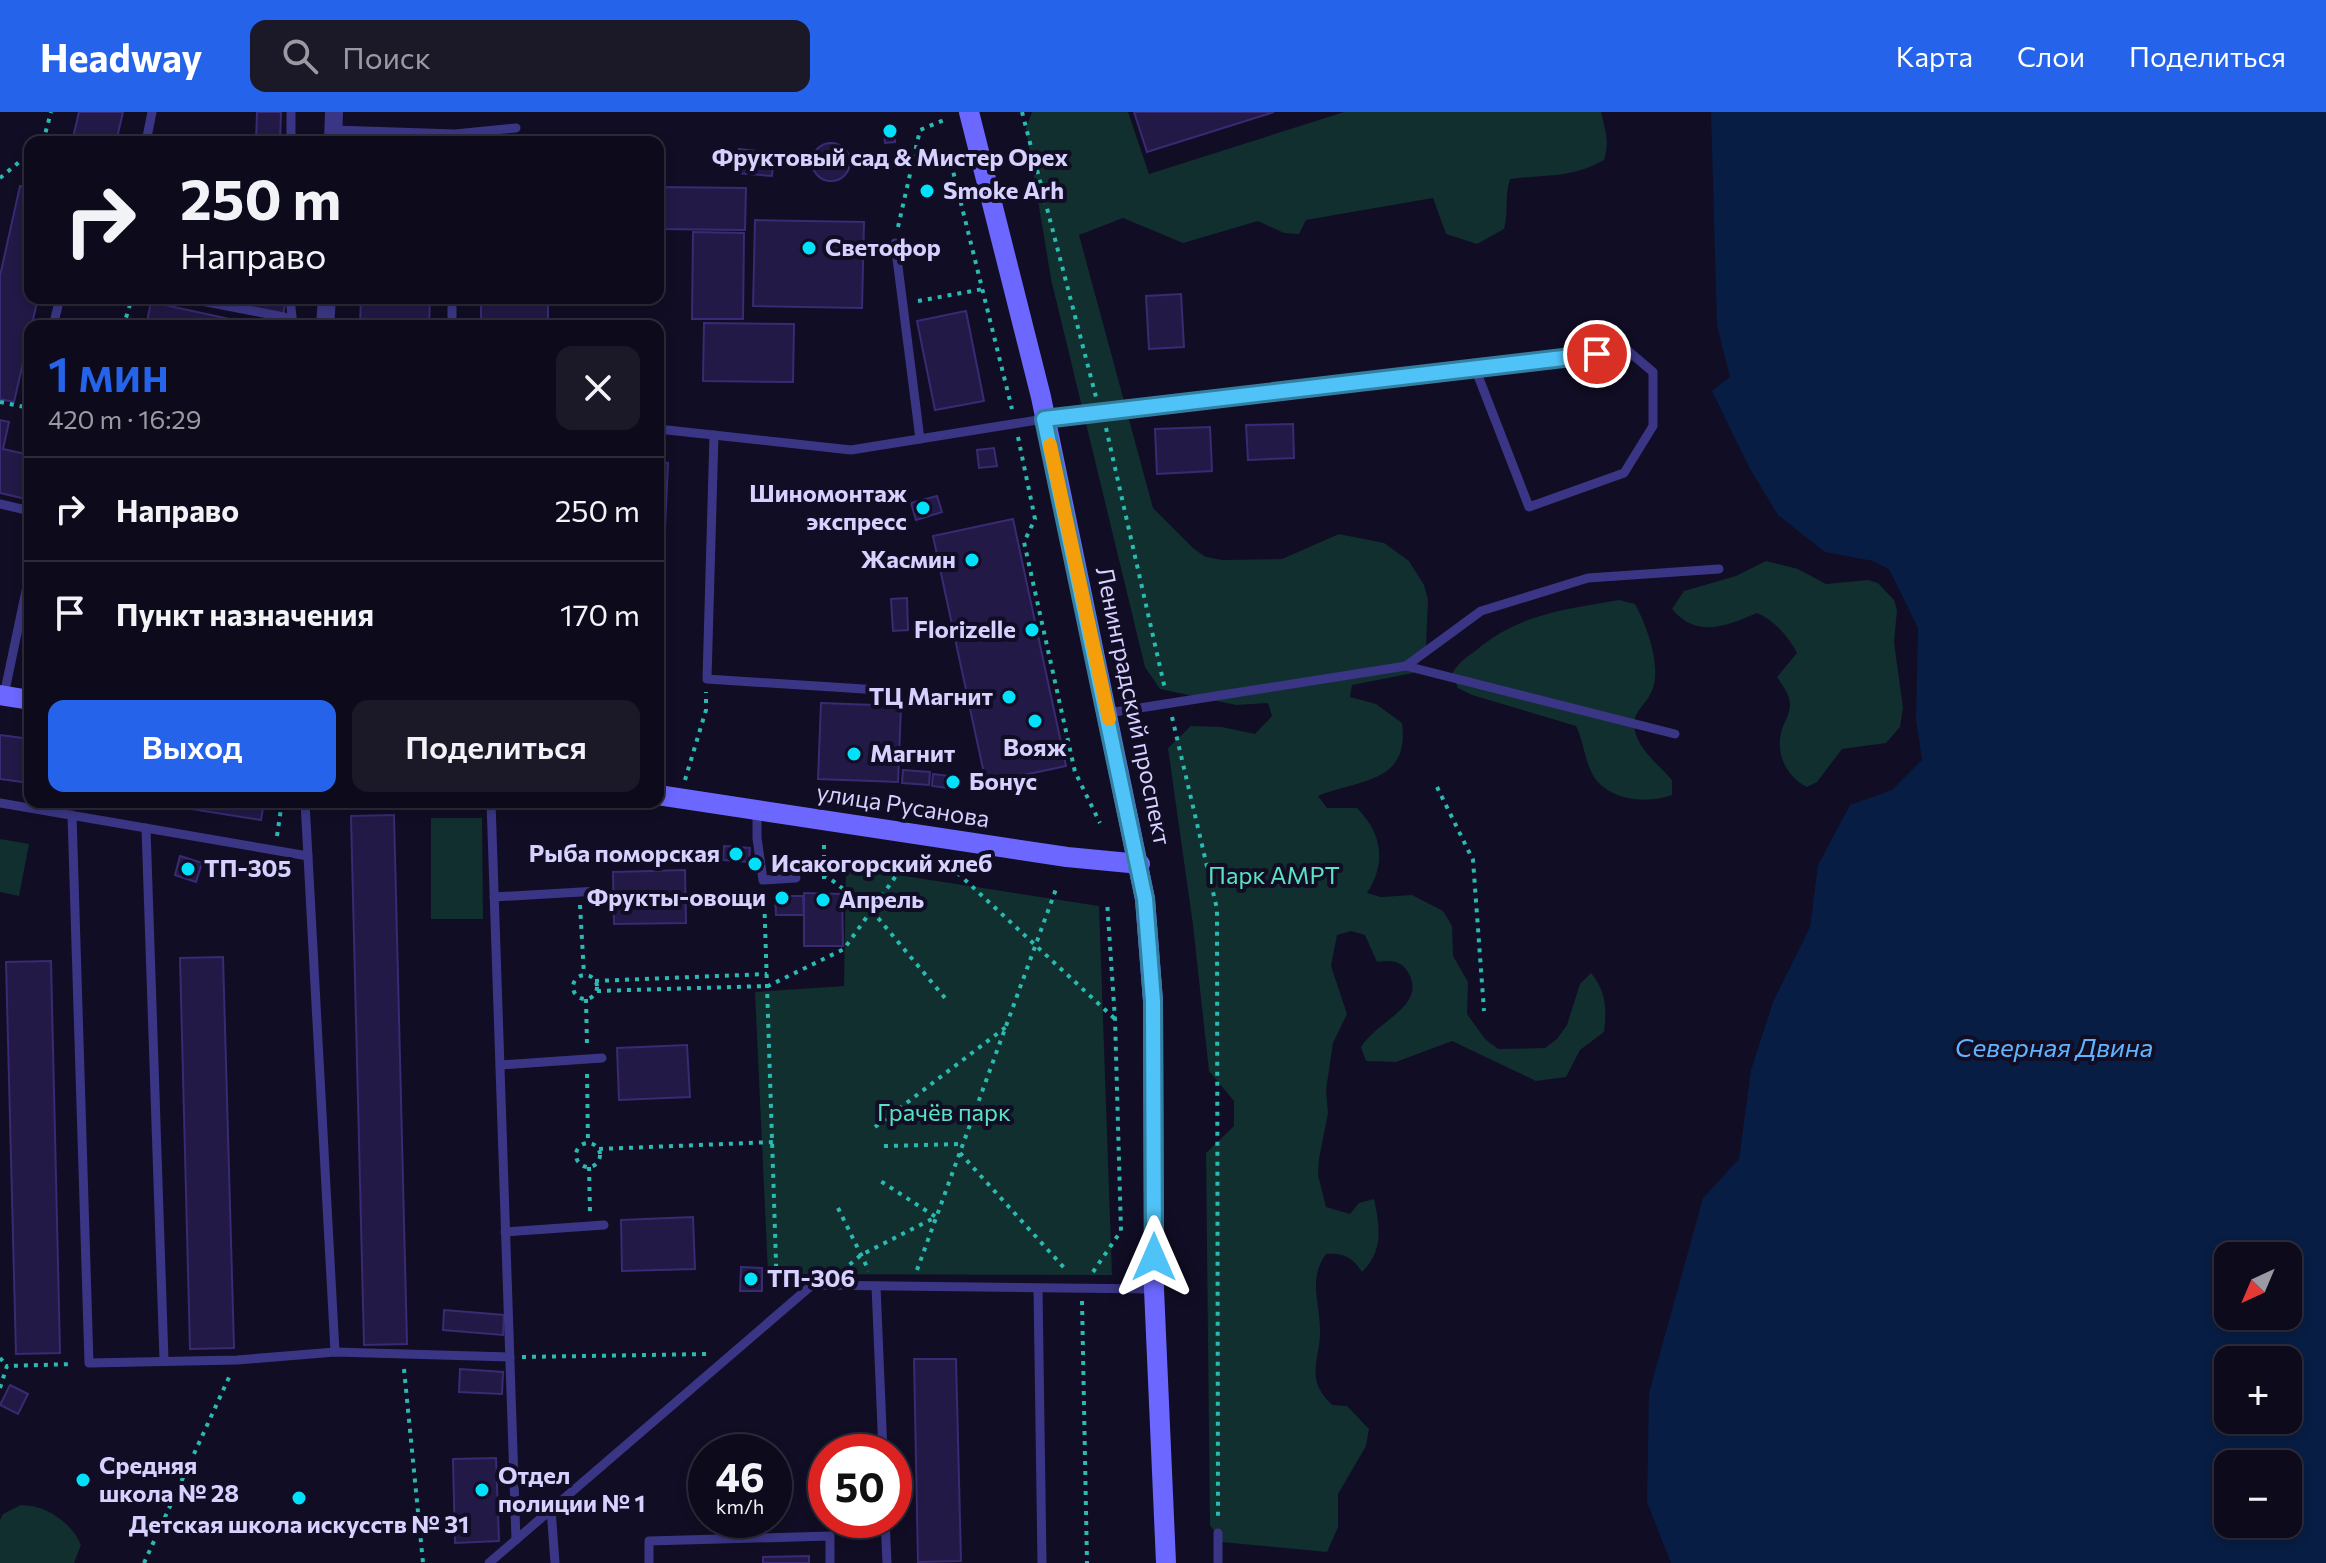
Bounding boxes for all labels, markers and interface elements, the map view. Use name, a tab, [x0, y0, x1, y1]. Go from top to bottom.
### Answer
search box	[250, 20, 810, 92]
text: Headway	[40, 33, 202, 80]
icon: search	[278, 34, 322, 78]
text: Поиск	[342, 38, 431, 75]
text: Карта	[1896, 39, 1973, 73]
text: Слои	[2017, 39, 2085, 73]
text: Поделиться	[2129, 39, 2286, 73]
marker: Фруктовый сад & Мистер Орех	[881, 122, 899, 140]
place label: Фруктовый сад & Мистер Орех	[712, 142, 1068, 171]
text: 250 m	[180, 163, 341, 232]
icon: right	[48, 168, 152, 272]
place label: Smoke Arh	[943, 175, 1064, 204]
marker: Smoke Arh	[918, 182, 936, 200]
text: Направо	[180, 232, 326, 276]
place label: Светофор	[825, 232, 941, 261]
marker: Светофор	[800, 239, 818, 257]
pin	[1563, 320, 1631, 388]
icon: arrive	[1575, 332, 1619, 376]
text: 1 мин	[48, 343, 169, 402]
button: close	[556, 346, 640, 430]
text: 420 m · 16:29	[48, 403, 201, 434]
place label: Шиномонтаж экспресс	[749, 478, 908, 535]
icon: right	[48, 487, 92, 531]
text: Направо	[116, 491, 239, 528]
text: 250 m	[555, 491, 640, 528]
marker: Шиномонтаж экспресс	[914, 499, 932, 517]
place label: Жасмин	[861, 544, 956, 573]
marker: Жасмин	[963, 551, 981, 569]
street label: Ленинградский проспект	[1091, 564, 1178, 848]
icon: arrive	[48, 591, 92, 635]
text: Пункт назначения	[116, 595, 374, 632]
text: 170 m	[560, 595, 640, 632]
place label: Florizelle	[914, 614, 1016, 643]
marker: Florizelle	[1023, 621, 1041, 639]
place label: ТЦ Магнит	[869, 681, 993, 710]
marker: ТЦ Магнит	[1000, 688, 1018, 706]
button: Выход	[48, 700, 336, 792]
button: Поделиться	[352, 700, 640, 792]
marker: Вояж	[1026, 712, 1044, 730]
place label: Вояж	[1003, 732, 1068, 761]
place label: Магнит	[870, 738, 956, 767]
marker: Магнит	[845, 745, 863, 763]
place label: Бонус	[969, 766, 1037, 795]
marker: Бонус	[944, 773, 962, 791]
street label: улица Русанова	[815, 777, 992, 833]
place label: Рыба поморская	[529, 838, 720, 867]
marker: Рыба поморская	[727, 845, 745, 863]
place label: Исакогорский хлеб	[771, 848, 992, 877]
place label: ТП-305	[204, 853, 292, 882]
marker: Исакогорский хлеб	[746, 855, 764, 873]
marker: ТП-305	[179, 860, 197, 878]
park label: Парк АМРТ	[1208, 860, 1340, 889]
place label: Фрукты-овощи	[587, 882, 766, 911]
place label: Апрель	[839, 884, 924, 913]
marker: Фрукты-овощи	[773, 889, 791, 907]
marker: Апрель	[814, 891, 832, 909]
water label: Северная Двина	[1955, 1031, 2153, 1062]
park label: Грачёв парк	[877, 1097, 1011, 1126]
position arrow	[1112, 1215, 1196, 1299]
north arrow	[2214, 1242, 2302, 1330]
map controls	[2214, 1242, 2302, 1538]
place label: ТП-306	[767, 1263, 855, 1292]
marker: ТП-306	[742, 1270, 760, 1288]
button: +	[2214, 1346, 2302, 1434]
speed limit sign: 50	[808, 1434, 912, 1538]
place label: Средняя школа № 28	[99, 1450, 239, 1507]
button: −	[2214, 1450, 2302, 1538]
text: 46	[715, 1451, 765, 1500]
place label: Отдел полиции № 1	[498, 1460, 645, 1517]
marker: Средняя школа № 28	[74, 1471, 92, 1489]
marker: Отдел полиции № 1	[473, 1481, 491, 1499]
marker: Детская школа искусств № 31	[290, 1489, 308, 1507]
text: km/h	[716, 1494, 764, 1518]
place label: Детская школа искусств № 31	[129, 1509, 469, 1538]

